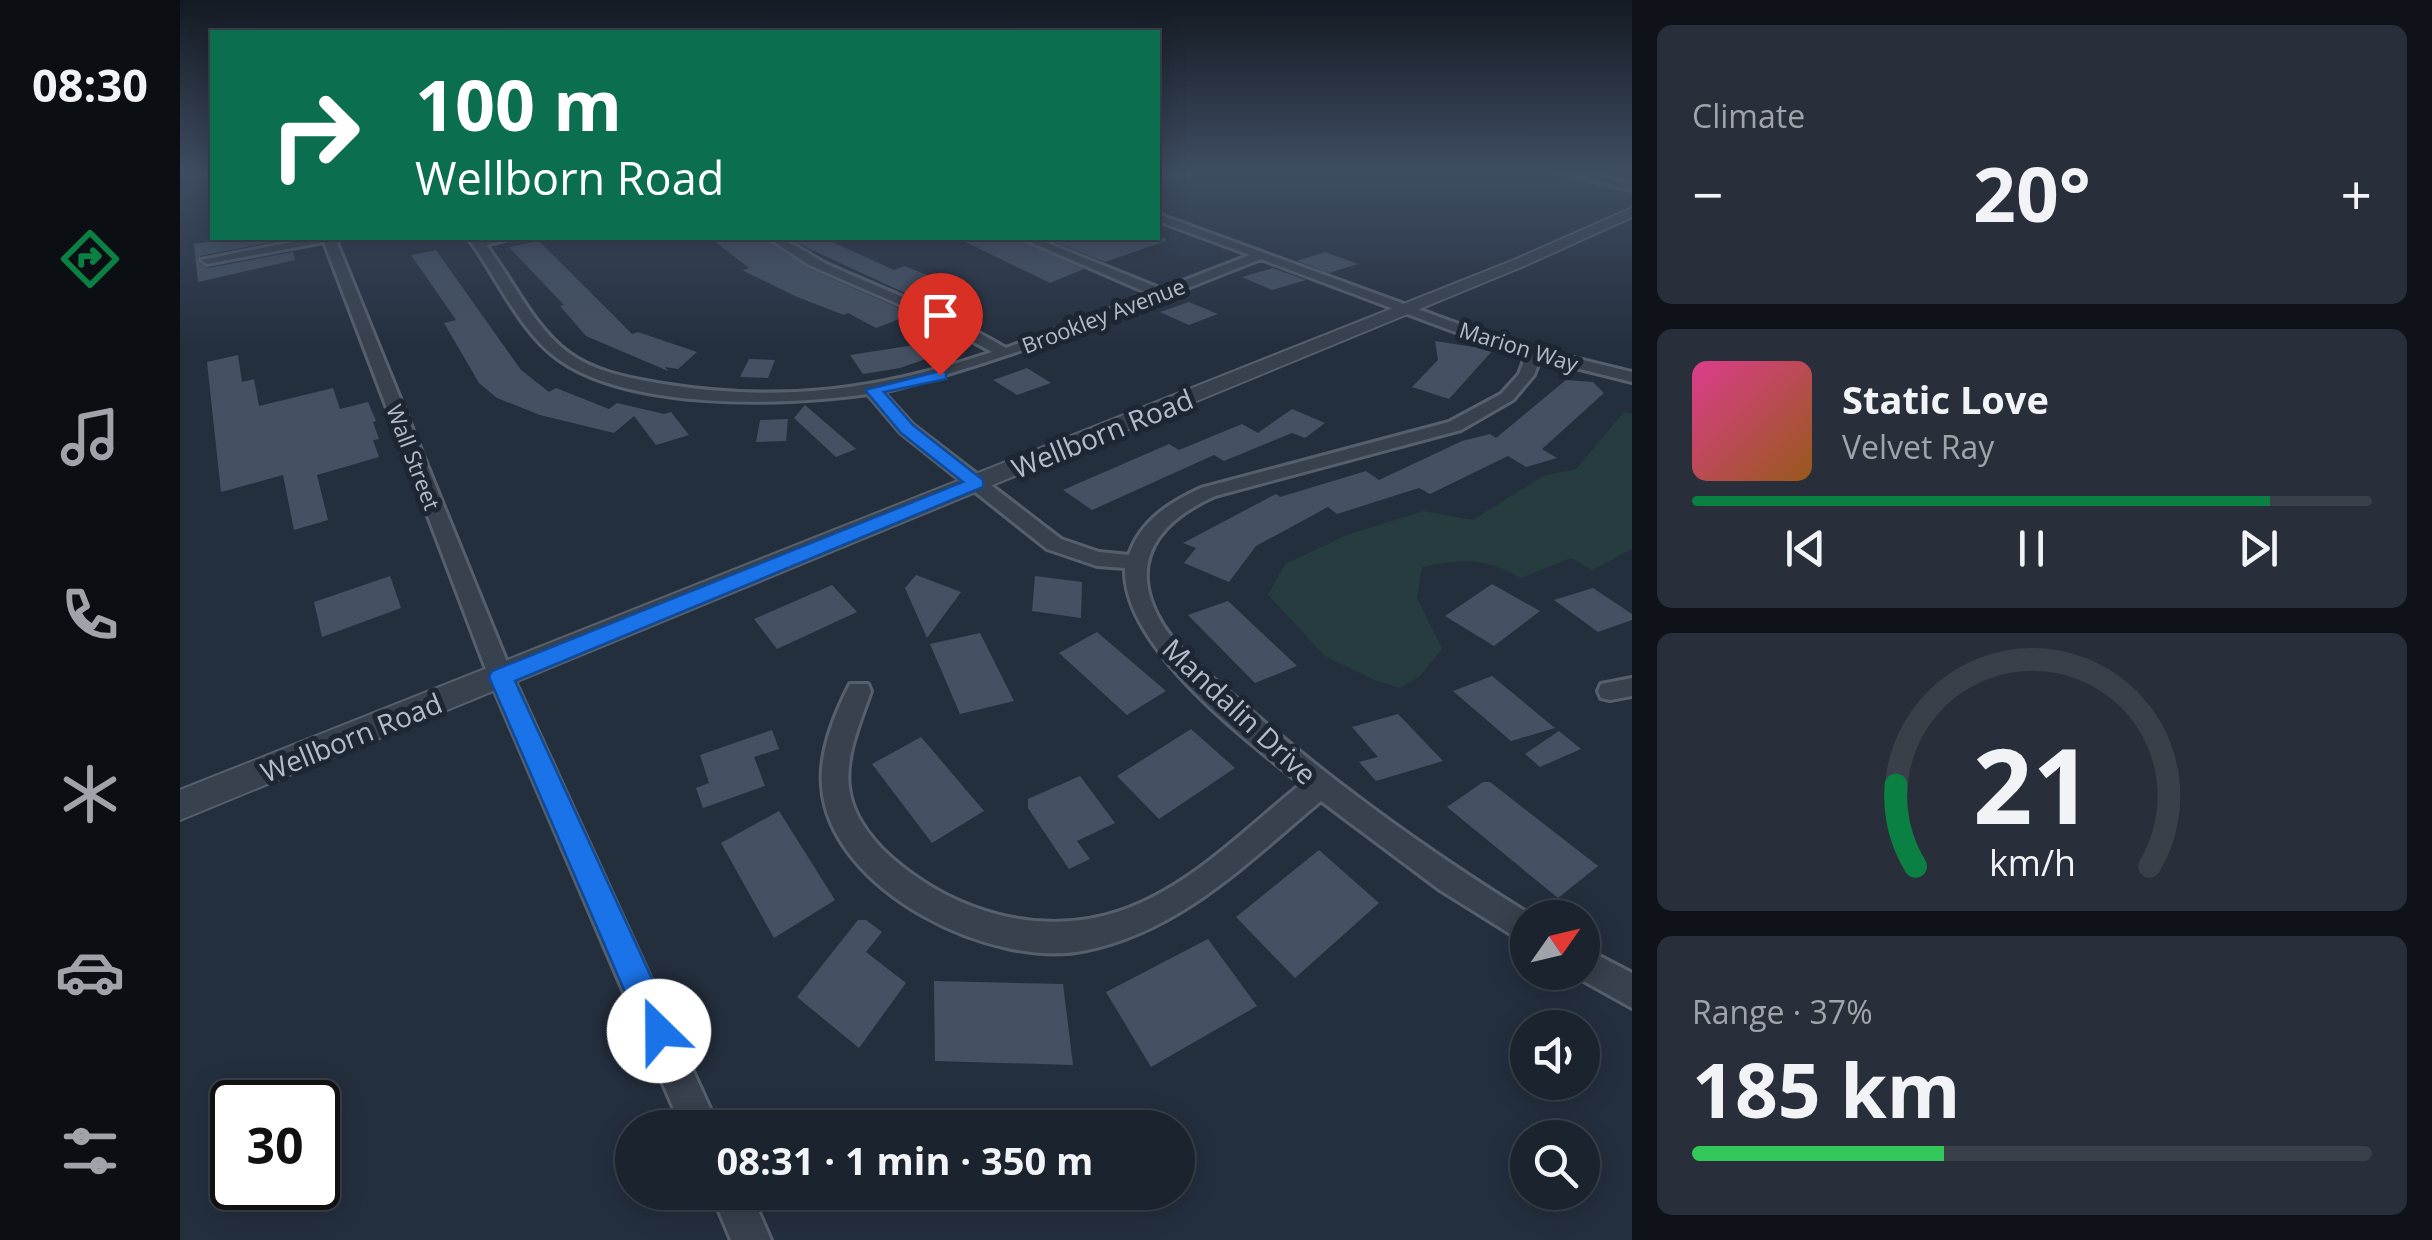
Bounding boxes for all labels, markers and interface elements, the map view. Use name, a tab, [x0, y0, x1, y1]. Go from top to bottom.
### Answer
text: 08:30	[32, 54, 148, 115]
text: 100 m	[415, 56, 622, 152]
icon: right	[250, 70, 380, 200]
text: Climate	[1692, 94, 1805, 137]
text: 20°	[1973, 142, 2091, 244]
text: Wellborn Road	[415, 147, 724, 208]
text: −	[1692, 156, 1723, 231]
text: +	[2341, 156, 2372, 231]
icon: directions	[55, 224, 125, 294]
street label: Brookley Avenue	[1017, 270, 1189, 360]
pin	[898, 273, 983, 376]
icon: arrive	[913, 288, 968, 343]
street label: Marion Way	[1456, 314, 1583, 379]
text: Static Love	[1842, 373, 2049, 425]
street label: Wellborn Road	[1006, 379, 1198, 487]
street label: Wall Street	[380, 400, 448, 514]
icon: music	[55, 402, 125, 472]
text: Velvet Ray	[1842, 425, 1994, 468]
icon: previous	[1778, 521, 1833, 576]
icon: pause	[2004, 521, 2059, 576]
icon: next	[2231, 521, 2286, 576]
icon: phone	[55, 580, 125, 650]
street label: Mandalin Drive	[1155, 630, 1325, 792]
street label: Wellborn Road	[255, 683, 447, 791]
text: 21	[1973, 713, 2091, 854]
icon: climate	[55, 759, 125, 829]
text: km/h	[1989, 838, 2075, 886]
north arrow	[1510, 900, 1600, 990]
map controls	[1510, 900, 1600, 1210]
icon: car	[55, 937, 125, 1007]
position arrow	[607, 979, 711, 1083]
text: Range · 37%	[1692, 990, 1873, 1033]
button: sound	[1510, 1010, 1600, 1100]
text: 185 km	[1692, 1038, 1960, 1140]
speed limit sign: 30	[210, 1080, 340, 1210]
icon: filters	[55, 1116, 125, 1186]
button: search	[1510, 1120, 1600, 1210]
text: 08:31 · 1 min · 350 m	[717, 1134, 1093, 1186]

